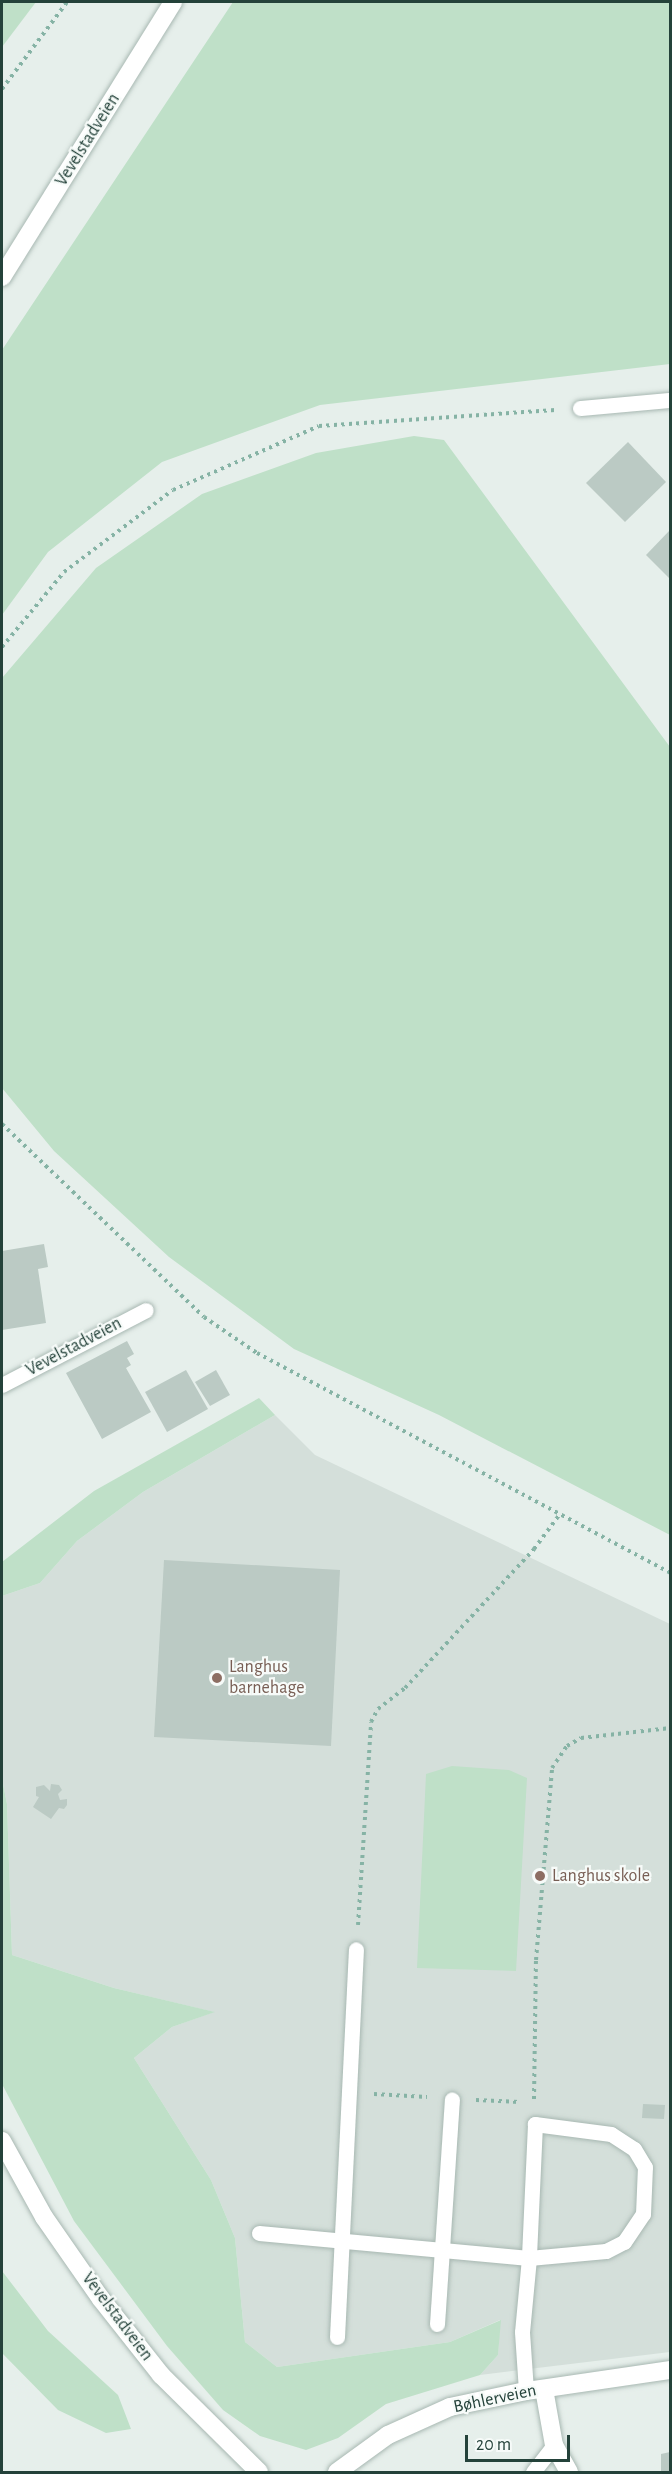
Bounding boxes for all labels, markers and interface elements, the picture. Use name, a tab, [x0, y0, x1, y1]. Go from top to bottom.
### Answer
street label: Vevelstadveien	[51, 90, 125, 190]
street label: Vevelstadveien	[22, 1313, 126, 1381]
place label: Langhus barnehage	[229, 1657, 305, 1700]
marker: Langhus barnehage	[210, 1671, 224, 1685]
place label: Langhus skole	[552, 1865, 650, 1887]
marker: Langhus skole	[533, 1869, 547, 1883]
street label: Vevelstadveien	[77, 2268, 157, 2366]
street label: Bøhlerveien	[452, 2380, 538, 2418]
scale bar	[468, 2423, 573, 2461]
text: 20 m	[476, 2436, 511, 2454]

